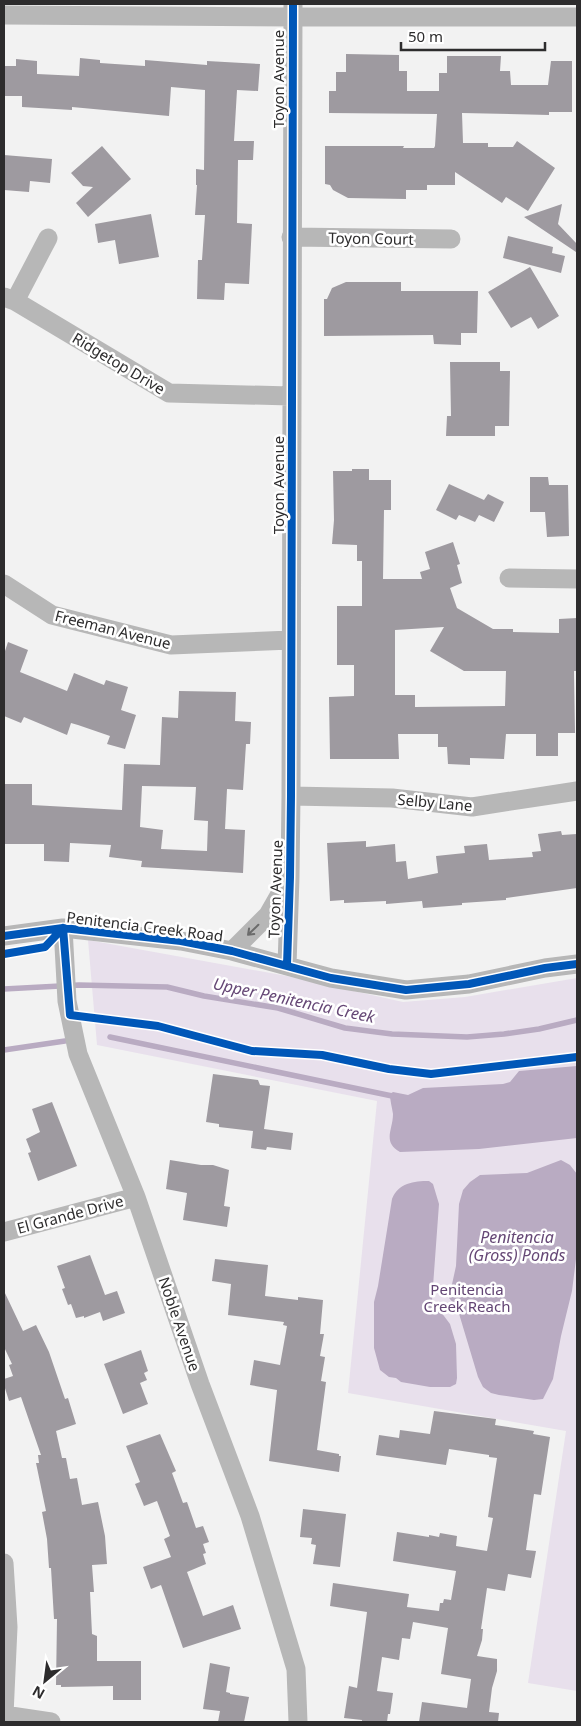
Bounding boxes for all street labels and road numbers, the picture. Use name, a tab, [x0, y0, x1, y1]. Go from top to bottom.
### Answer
street label: Toyon Avenue	[268, 30, 288, 128]
street label: Toyon Court	[328, 227, 414, 249]
street label: Ridgetop Drive	[69, 327, 169, 399]
street label: Toyon Avenue	[268, 436, 288, 534]
street label: Freeman Avenue	[53, 605, 173, 653]
street label: Selby Lane	[397, 789, 473, 815]
street label: Toyon Avenue	[263, 839, 287, 939]
street label: Penitencia Creek Road	[66, 906, 224, 946]
street label: El Grande Drive	[15, 1190, 125, 1238]
street label: Noble Avenue	[154, 1274, 206, 1374]

